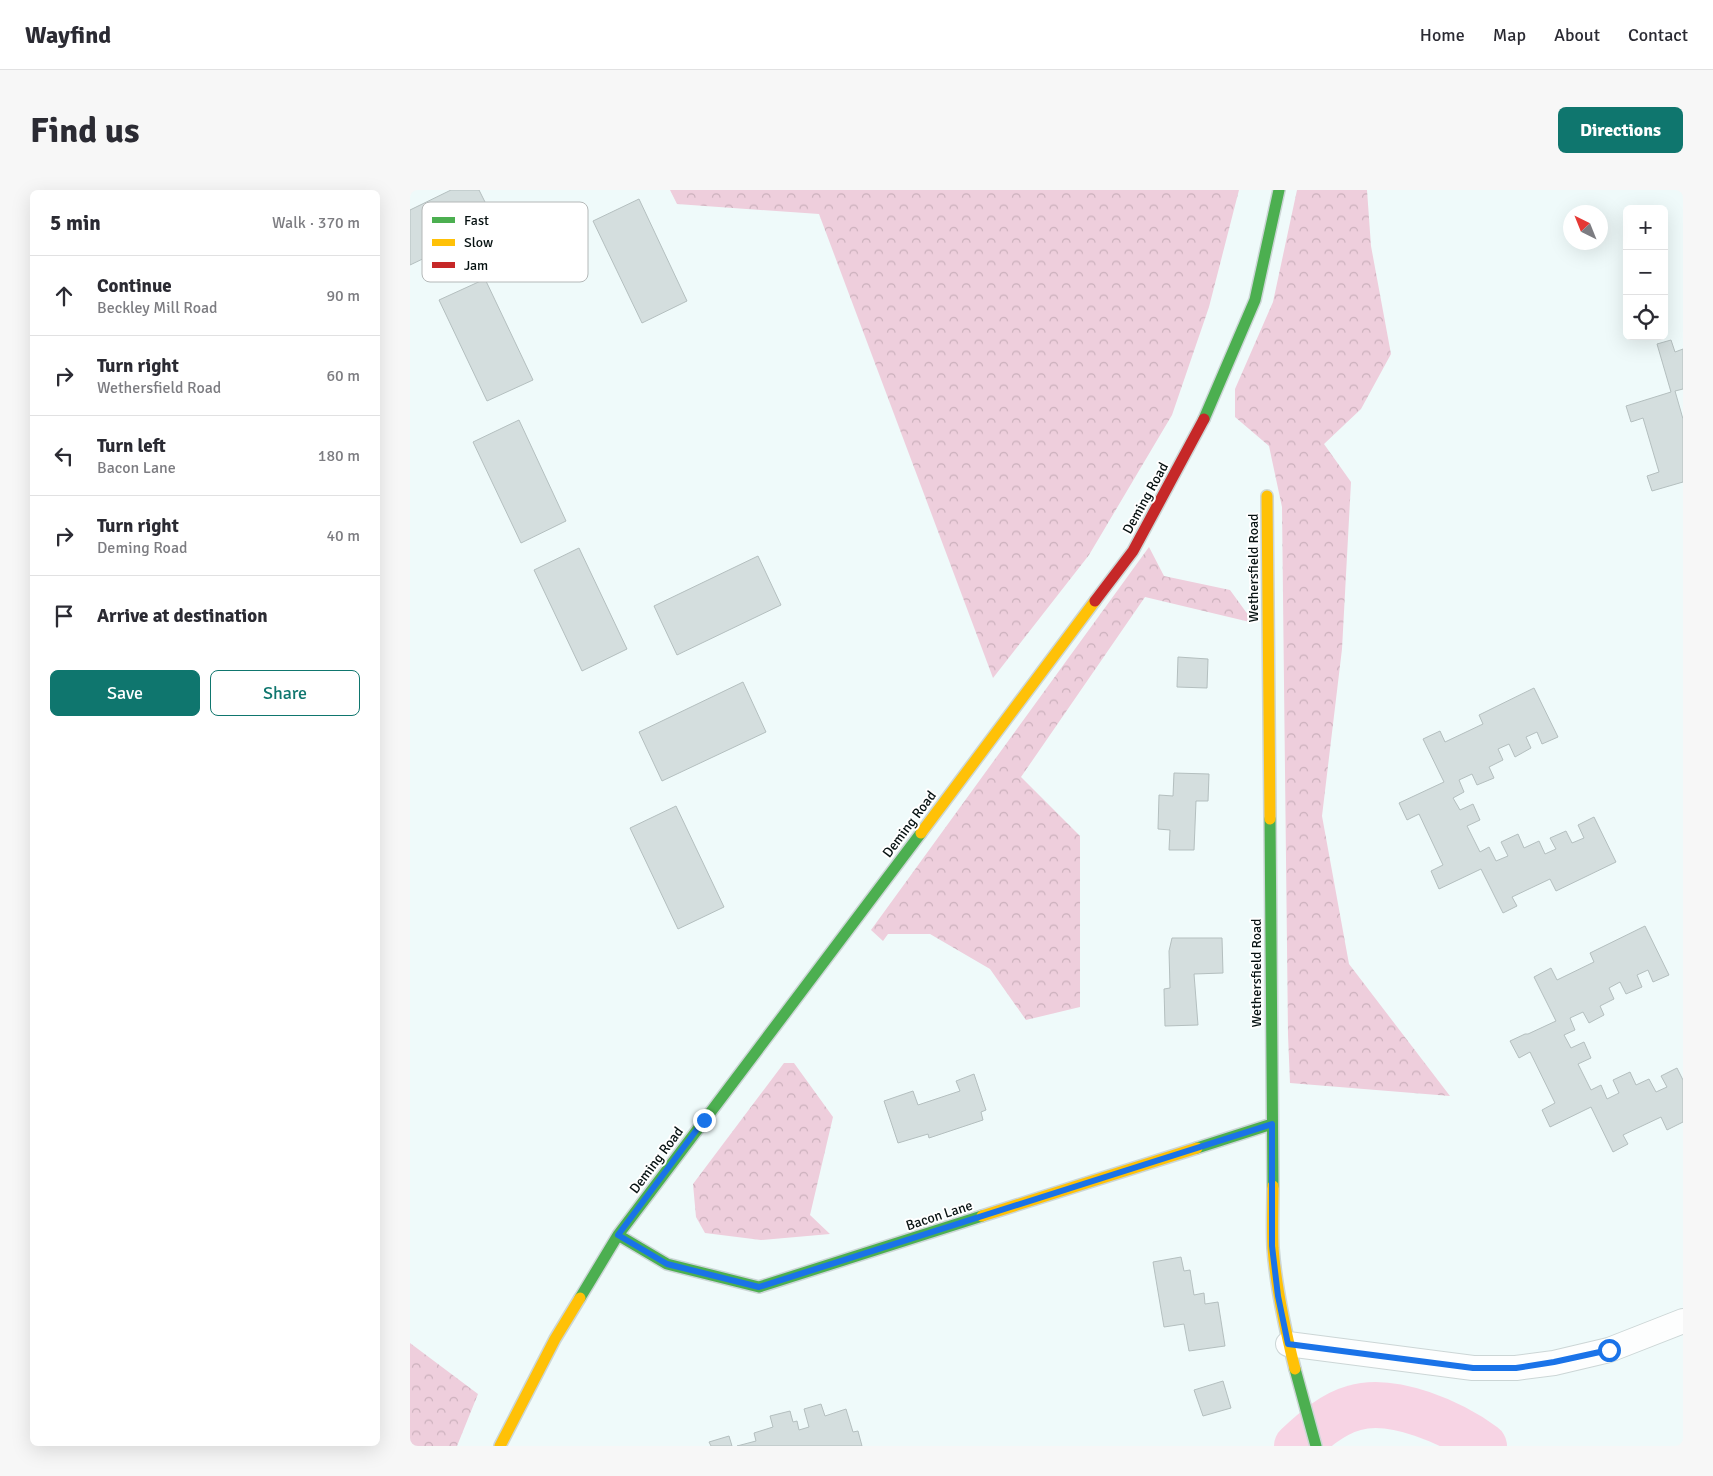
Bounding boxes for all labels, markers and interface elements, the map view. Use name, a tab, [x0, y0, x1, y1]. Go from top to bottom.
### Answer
text: Wayfind	[25, 20, 111, 50]
text: Home	[1420, 24, 1465, 46]
text: Map	[1493, 24, 1526, 46]
text: About	[1554, 24, 1600, 46]
text: Contact	[1628, 24, 1688, 46]
button: Directions	[1558, 107, 1683, 153]
text: Find us	[30, 109, 140, 152]
legend	[422, 202, 588, 282]
north arrow	[1563, 205, 1608, 250]
map controls	[1623, 205, 1668, 340]
button: +	[1623, 205, 1668, 250]
text: 5 min	[50, 210, 101, 236]
text: Fast	[464, 212, 489, 229]
text: Walk · 370 m	[272, 213, 360, 233]
text: Slow	[464, 234, 493, 251]
button: −	[1623, 250, 1668, 295]
text: Jam	[464, 257, 488, 274]
text: Continue	[97, 274, 172, 298]
icon: ahead	[50, 282, 78, 310]
text: 90 m	[326, 286, 360, 306]
button: locate	[1623, 295, 1668, 340]
text: Beckley Mill Road	[97, 298, 218, 318]
text: Turn right	[97, 354, 179, 378]
icon: right	[50, 362, 78, 390]
text: 60 m	[326, 366, 360, 386]
text: Wethersfield Road	[97, 378, 221, 398]
text: Turn left	[97, 434, 166, 458]
icon: left	[50, 442, 78, 470]
text: 180 m	[318, 446, 360, 466]
text: Bacon Lane	[97, 458, 176, 478]
street label: Deming Road	[1119, 460, 1172, 537]
text: Turn right	[97, 514, 179, 538]
street label: Wethersfield Road	[1245, 514, 1262, 622]
icon: right	[50, 522, 78, 550]
text: 40 m	[326, 526, 360, 546]
text: Deming Road	[97, 538, 187, 558]
icon: arrive	[50, 602, 78, 630]
text: Arrive at destination	[97, 604, 268, 628]
button: Save	[50, 670, 200, 716]
button: Share	[210, 670, 360, 716]
street label: Deming Road	[879, 788, 940, 861]
street label: Wethersfield Road	[1248, 919, 1265, 1027]
route end	[693, 1109, 716, 1132]
street label: Deming Road	[626, 1124, 687, 1197]
street label: Bacon Lane	[904, 1197, 975, 1234]
route start	[1598, 1339, 1621, 1362]

